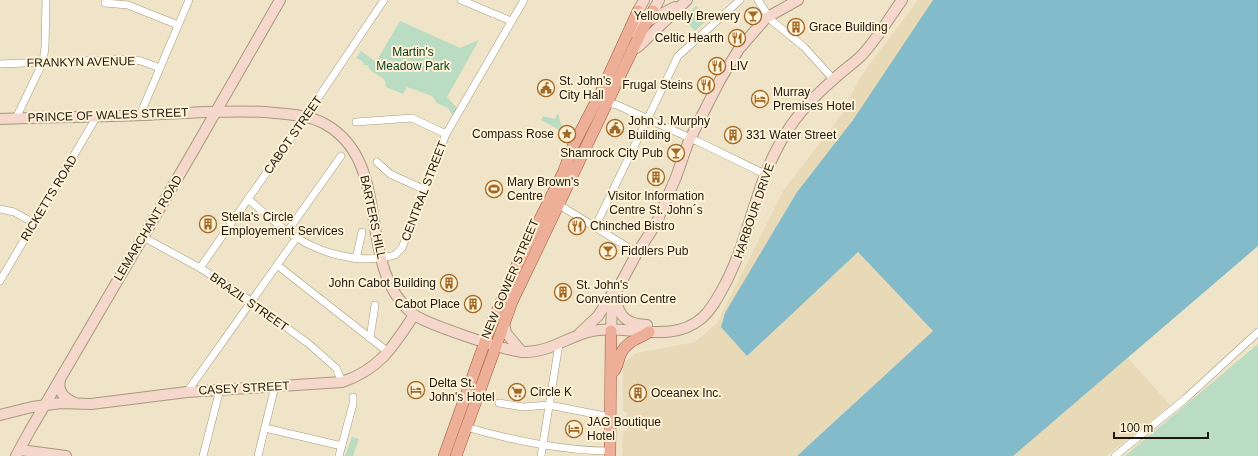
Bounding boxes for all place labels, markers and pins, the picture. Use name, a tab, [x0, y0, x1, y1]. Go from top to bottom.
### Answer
bar icon: Yellowbelly Brewery	[743, 6, 763, 26]
place label: Yellowbelly Brewery	[634, 9, 740, 23]
building icon: Grace Building	[786, 17, 806, 37]
place label: Grace Building	[809, 20, 888, 34]
restaurant icon: Celtic Hearth	[727, 28, 747, 48]
place label: Celtic Hearth	[655, 31, 724, 45]
restaurant icon: LIV	[707, 56, 727, 76]
place label: LIV	[730, 59, 748, 73]
place label: St. John's City Hall	[559, 74, 611, 102]
restaurant icon: Frugal Steins	[696, 75, 716, 95]
public building icon: St. John's City Hall	[536, 78, 556, 98]
place label: Frugal Steins	[622, 78, 693, 92]
place label: Murray Premises Hotel	[773, 85, 854, 113]
hotel icon: Murray Premises Hotel	[750, 89, 770, 109]
place label: John J. Murphy Building	[628, 114, 710, 142]
public building icon: John J. Murphy Building	[605, 118, 625, 138]
place icon: Compass Rose	[557, 124, 577, 144]
building icon: 331 Water Street	[723, 125, 743, 145]
place label: Compass Rose	[472, 127, 554, 141]
place label: 331 Water Street	[746, 128, 837, 142]
bar icon: Shamrock City Pub	[666, 143, 686, 163]
place label: Shamrock City Pub	[560, 146, 663, 160]
building icon: Visitor Information Centre St. John´s	[646, 167, 666, 187]
place label: Mary Brown's Centre	[507, 175, 579, 203]
sports icon: Mary Brown's Centre	[484, 179, 504, 199]
place label: Visitor Information Centre St. John´s	[608, 189, 704, 217]
place label: Stella's Circle Employement Services	[221, 210, 344, 238]
building icon: Stella's Circle Employement Services	[198, 214, 218, 234]
restaurant icon: Chinched Bistro	[567, 216, 587, 236]
place label: Chinched Bistro	[590, 219, 675, 233]
bar icon: Fiddlers Pub	[598, 241, 618, 261]
place label: Fiddlers Pub	[621, 244, 689, 258]
building icon: John Cabot Building	[439, 273, 459, 293]
place label: John Cabot Building	[329, 276, 436, 290]
place label: St. John's Convention Centre	[576, 278, 676, 306]
building icon: St. John's Convention Centre	[553, 282, 573, 302]
building icon: Cabot Place	[463, 294, 483, 314]
place label: Cabot Place	[395, 297, 460, 311]
place label: Delta St. John's Hotel	[429, 376, 495, 404]
hotel icon: Delta St. John's Hotel	[406, 380, 426, 400]
supermarket icon: Circle K	[507, 382, 527, 402]
building icon: Oceanex Inc.	[628, 383, 648, 403]
place label: Circle K	[530, 385, 572, 399]
place label: Oceanex Inc.	[651, 386, 722, 400]
place label: JAG Boutique Hotel	[587, 415, 661, 443]
hotel icon: JAG Boutique Hotel	[564, 419, 584, 439]

